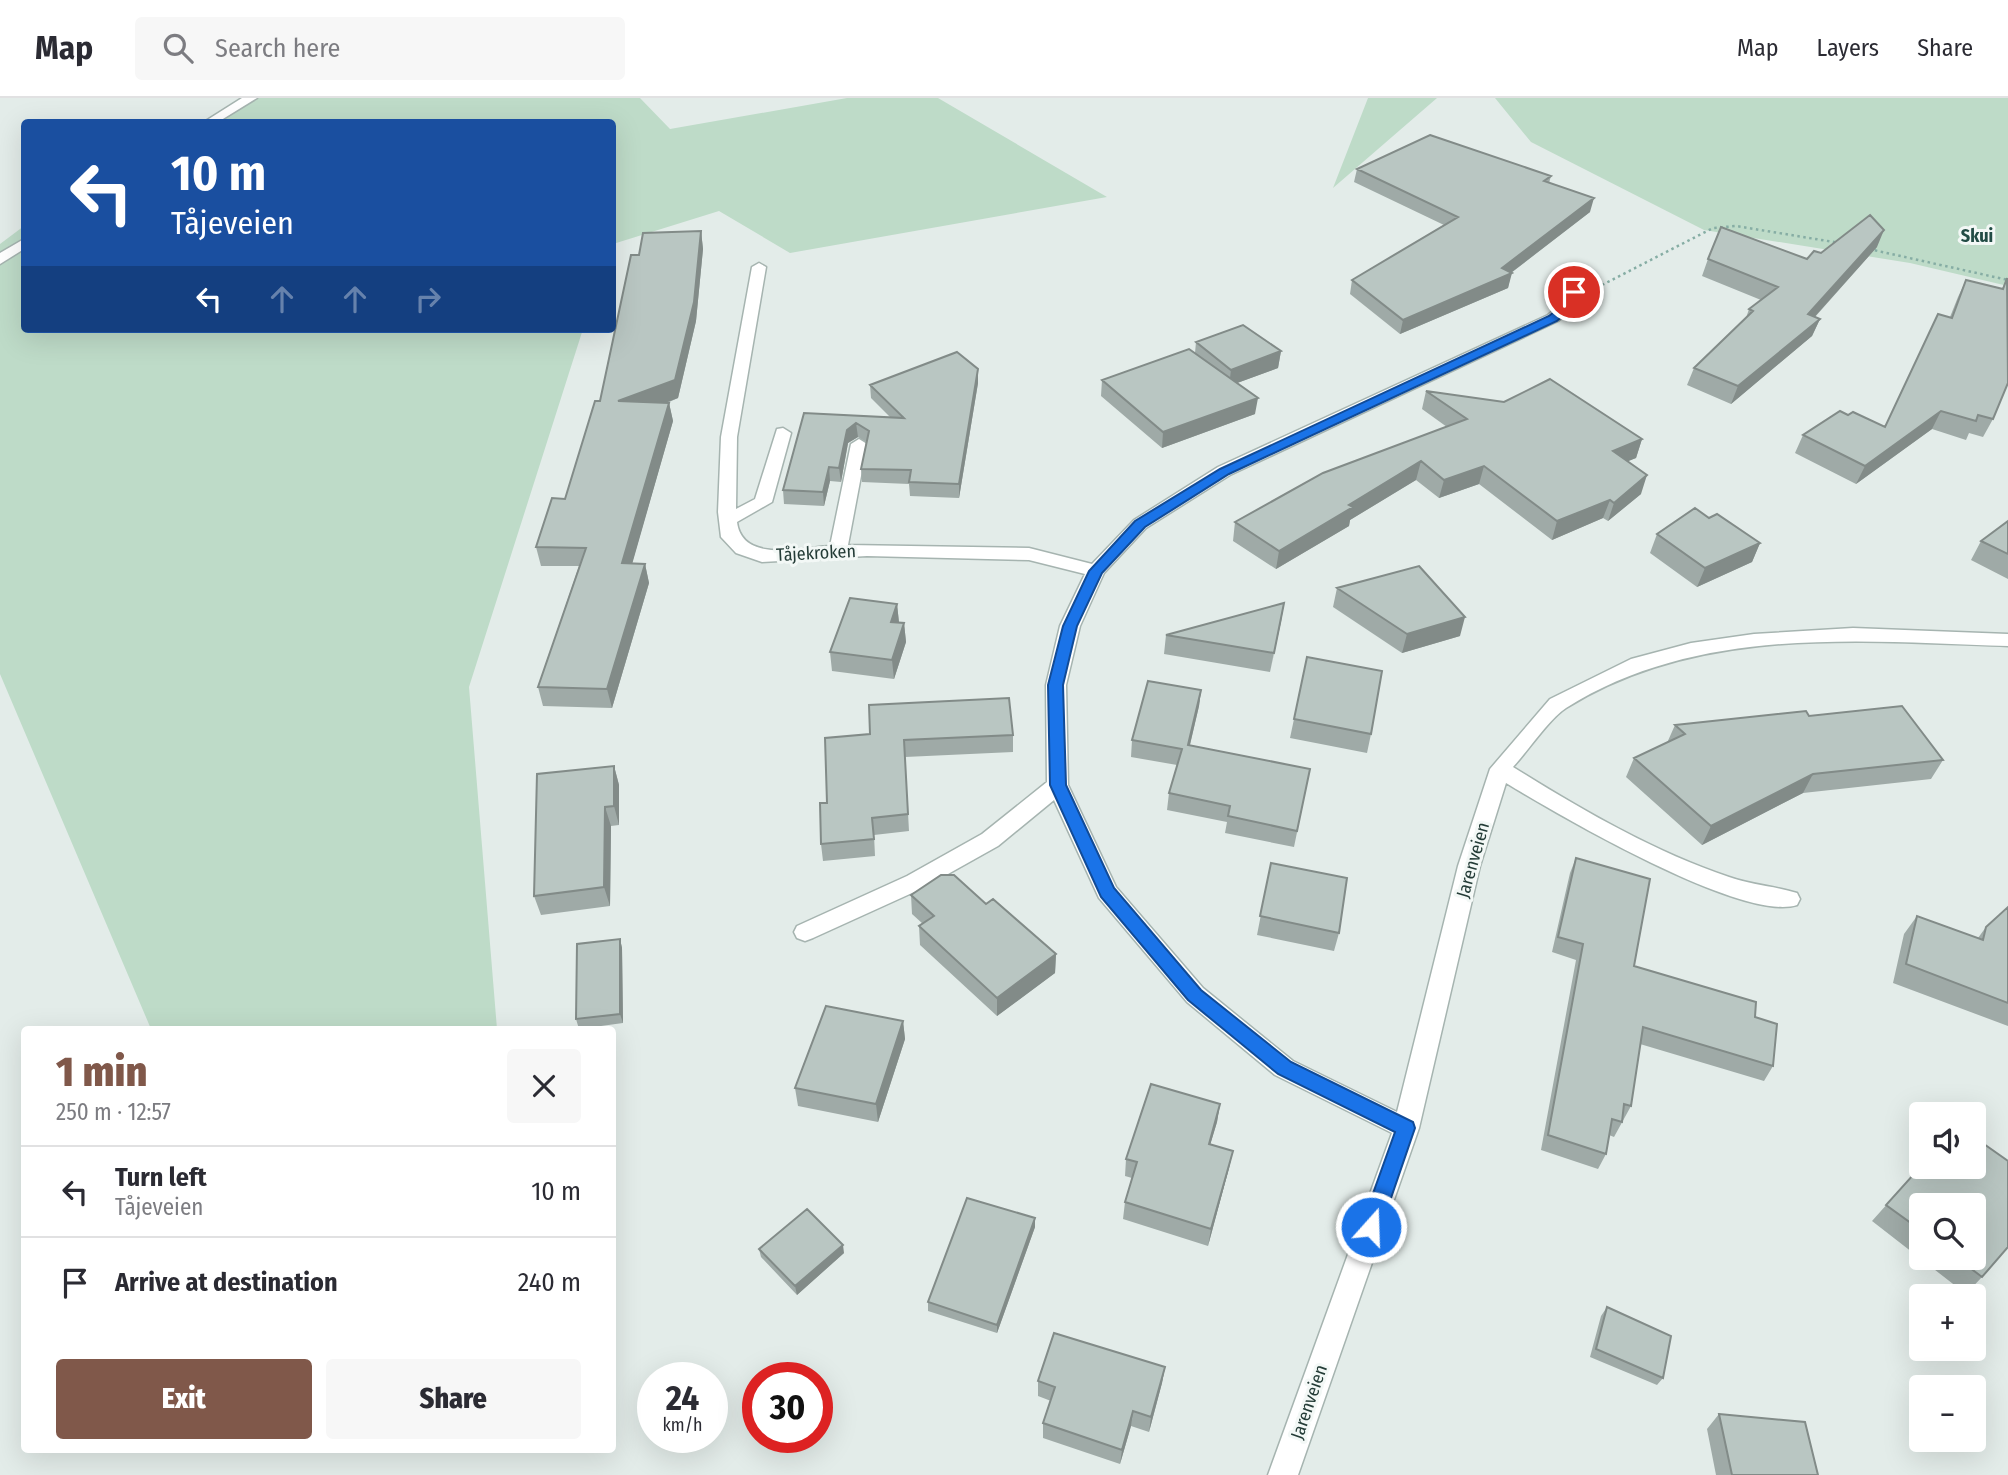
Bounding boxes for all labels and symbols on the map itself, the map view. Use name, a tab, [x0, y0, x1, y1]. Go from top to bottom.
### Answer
district label: Skui	[1961, 225, 1993, 247]
pin	[1544, 262, 1604, 322]
street label: Tåjekroken	[776, 540, 856, 566]
street label: Jarenveien	[1452, 820, 1494, 900]
position arrow	[1334, 1190, 1408, 1264]
speed limit sign: 30	[742, 1362, 833, 1453]
street label: Jarenveien	[1286, 1362, 1332, 1442]

